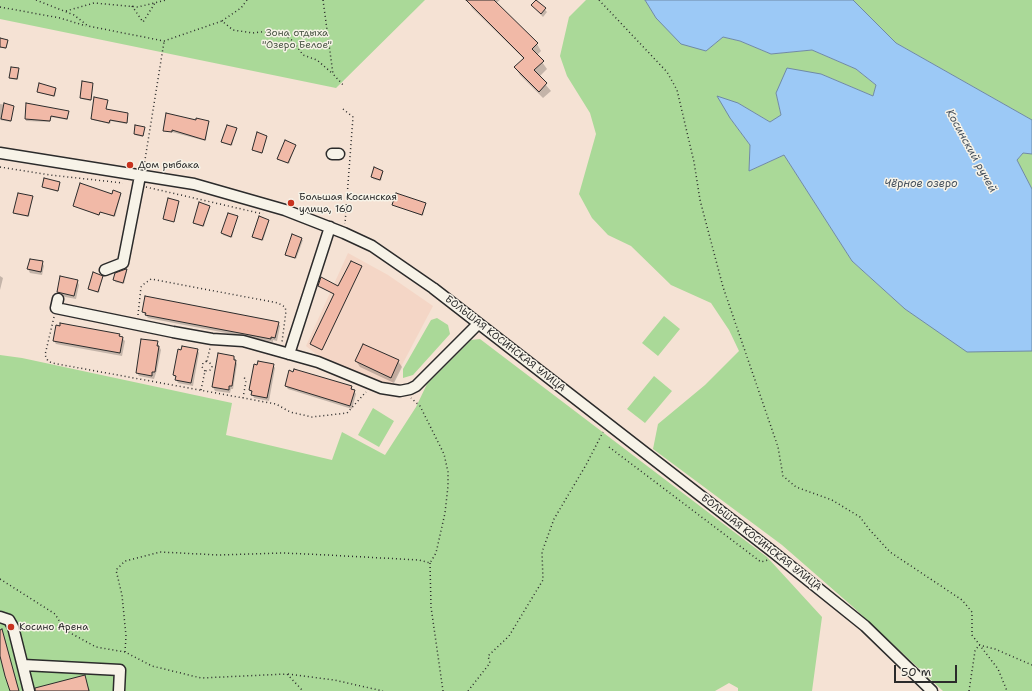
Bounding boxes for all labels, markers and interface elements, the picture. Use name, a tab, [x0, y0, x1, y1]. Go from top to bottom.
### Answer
park label: Зона отдыха "Озеро Белое"	[262, 27, 332, 50]
water label: Косинский ручей	[943, 107, 999, 195]
place label: Дом рыбака	[138, 159, 199, 171]
marker: Дом рыбака	[125, 160, 135, 170]
water label: Чёрное озеро	[884, 177, 958, 191]
place label: Большая Косинская улица, 160	[299, 191, 397, 214]
marker: Большая Косинская улица, 160	[286, 198, 296, 208]
street label: БОЛЬШАЯ КОСИНСКАЯ УЛИЦА	[442, 293, 568, 395]
street label: БОЛЬШАЯ КОСИНСКАЯ УЛИЦА	[698, 492, 824, 594]
place label: Косино Арена	[19, 621, 88, 633]
marker: Косино Арена	[6, 622, 16, 632]
scale bar	[896, 657, 959, 683]
text: 50 m	[901, 664, 931, 680]

